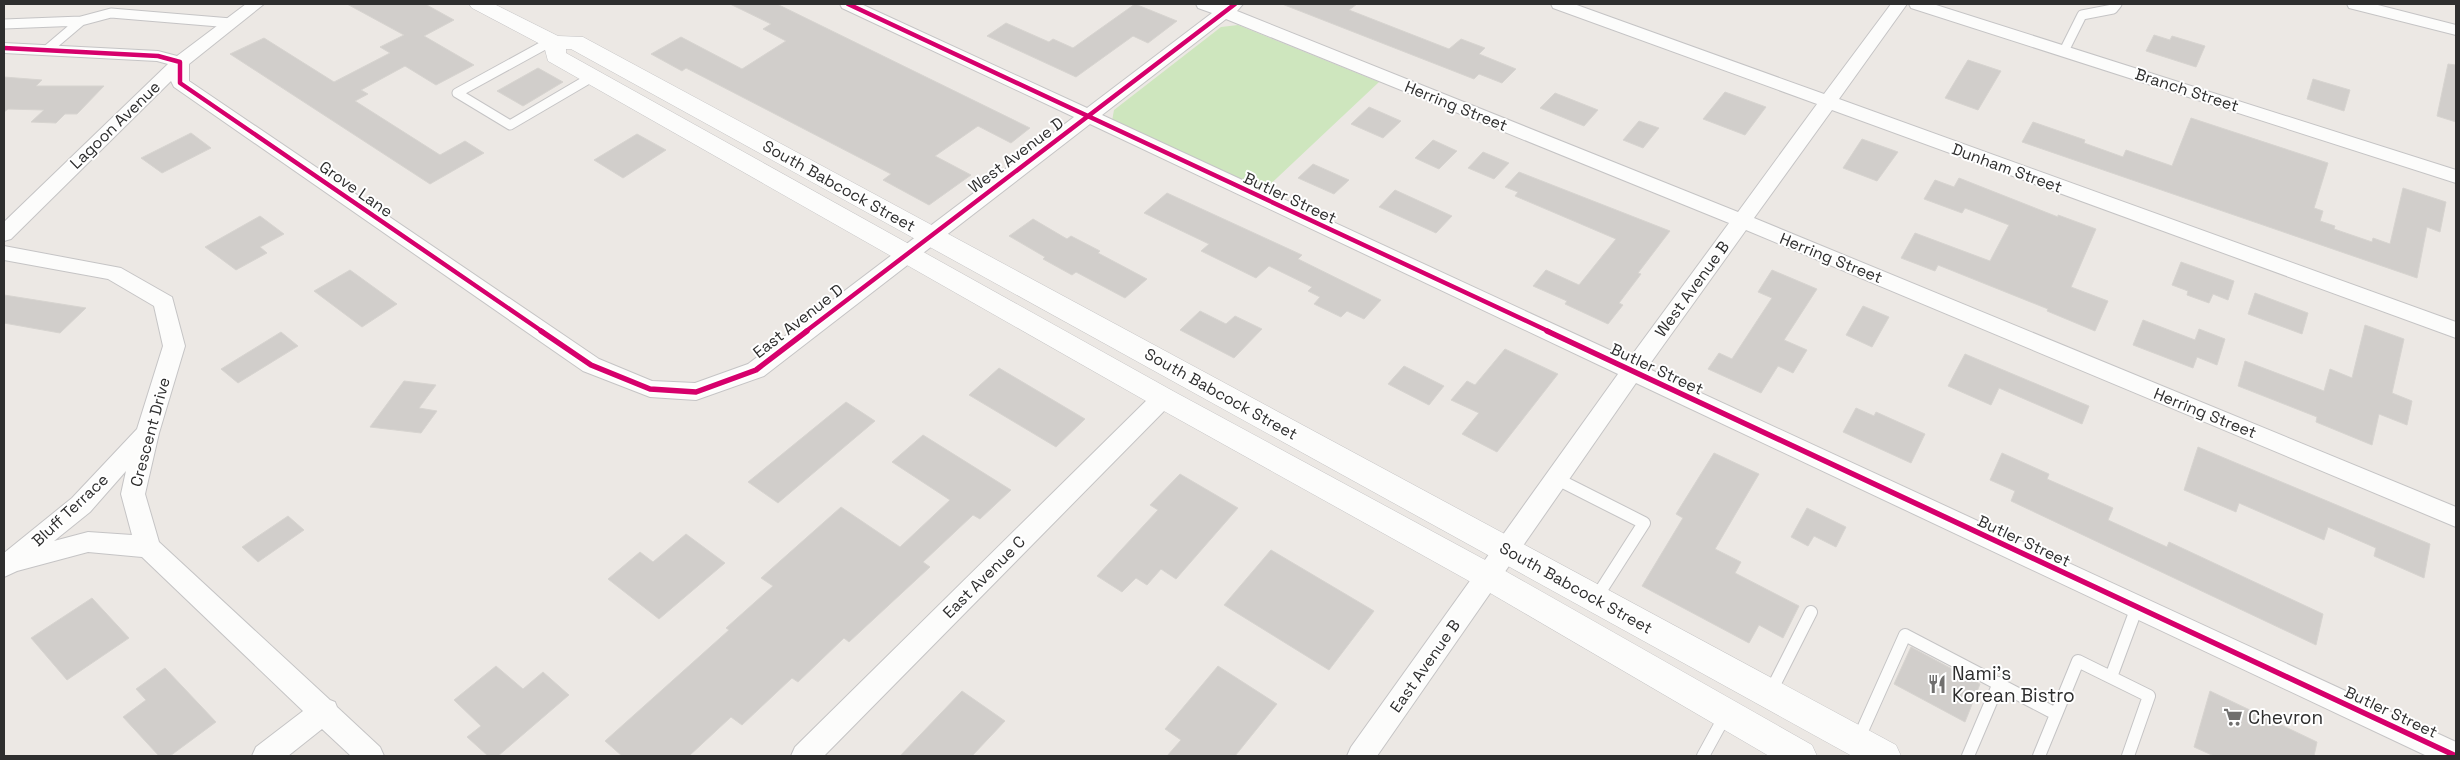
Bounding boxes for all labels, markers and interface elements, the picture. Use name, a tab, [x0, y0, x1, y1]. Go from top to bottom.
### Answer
street label: Branch Street	[2133, 63, 2241, 117]
street label: Lagoon Avenue	[65, 76, 165, 174]
street label: Herring Street	[1402, 76, 1510, 136]
street label: West Avenue D	[964, 112, 1068, 198]
street label: South Babcock Street	[759, 135, 919, 237]
street label: Dunham Street	[1949, 138, 2065, 198]
street label: Grove Lane	[315, 156, 397, 222]
street label: Butler Street	[1240, 167, 1340, 229]
street label: Herring Street	[1777, 228, 1885, 288]
street label: West Avenue B	[1650, 237, 1734, 341]
street label: East Avenue D	[749, 279, 847, 363]
street label: Butler Street	[1607, 338, 1707, 400]
street label: South Babcock Street	[1141, 343, 1301, 445]
street label: Crescent Drive	[125, 375, 175, 489]
street label: Herring Street	[2151, 383, 2259, 443]
street label: Bluff Terrace	[27, 469, 113, 551]
street label: Butler Street	[1974, 510, 2074, 572]
street label: East Avenue C	[938, 531, 1030, 623]
street label: South Babcock Street	[1496, 537, 1656, 639]
street label: East Avenue B	[1385, 615, 1465, 717]
place label: Nami’s Korean Bistro	[1952, 661, 2075, 708]
restaurant icon: Nami’s Korean Bistro	[1926, 673, 1948, 695]
street label: Butler Street	[2341, 681, 2441, 743]
place label: Chevron	[2248, 705, 2323, 730]
supermarket icon: Chevron	[2222, 706, 2244, 728]

